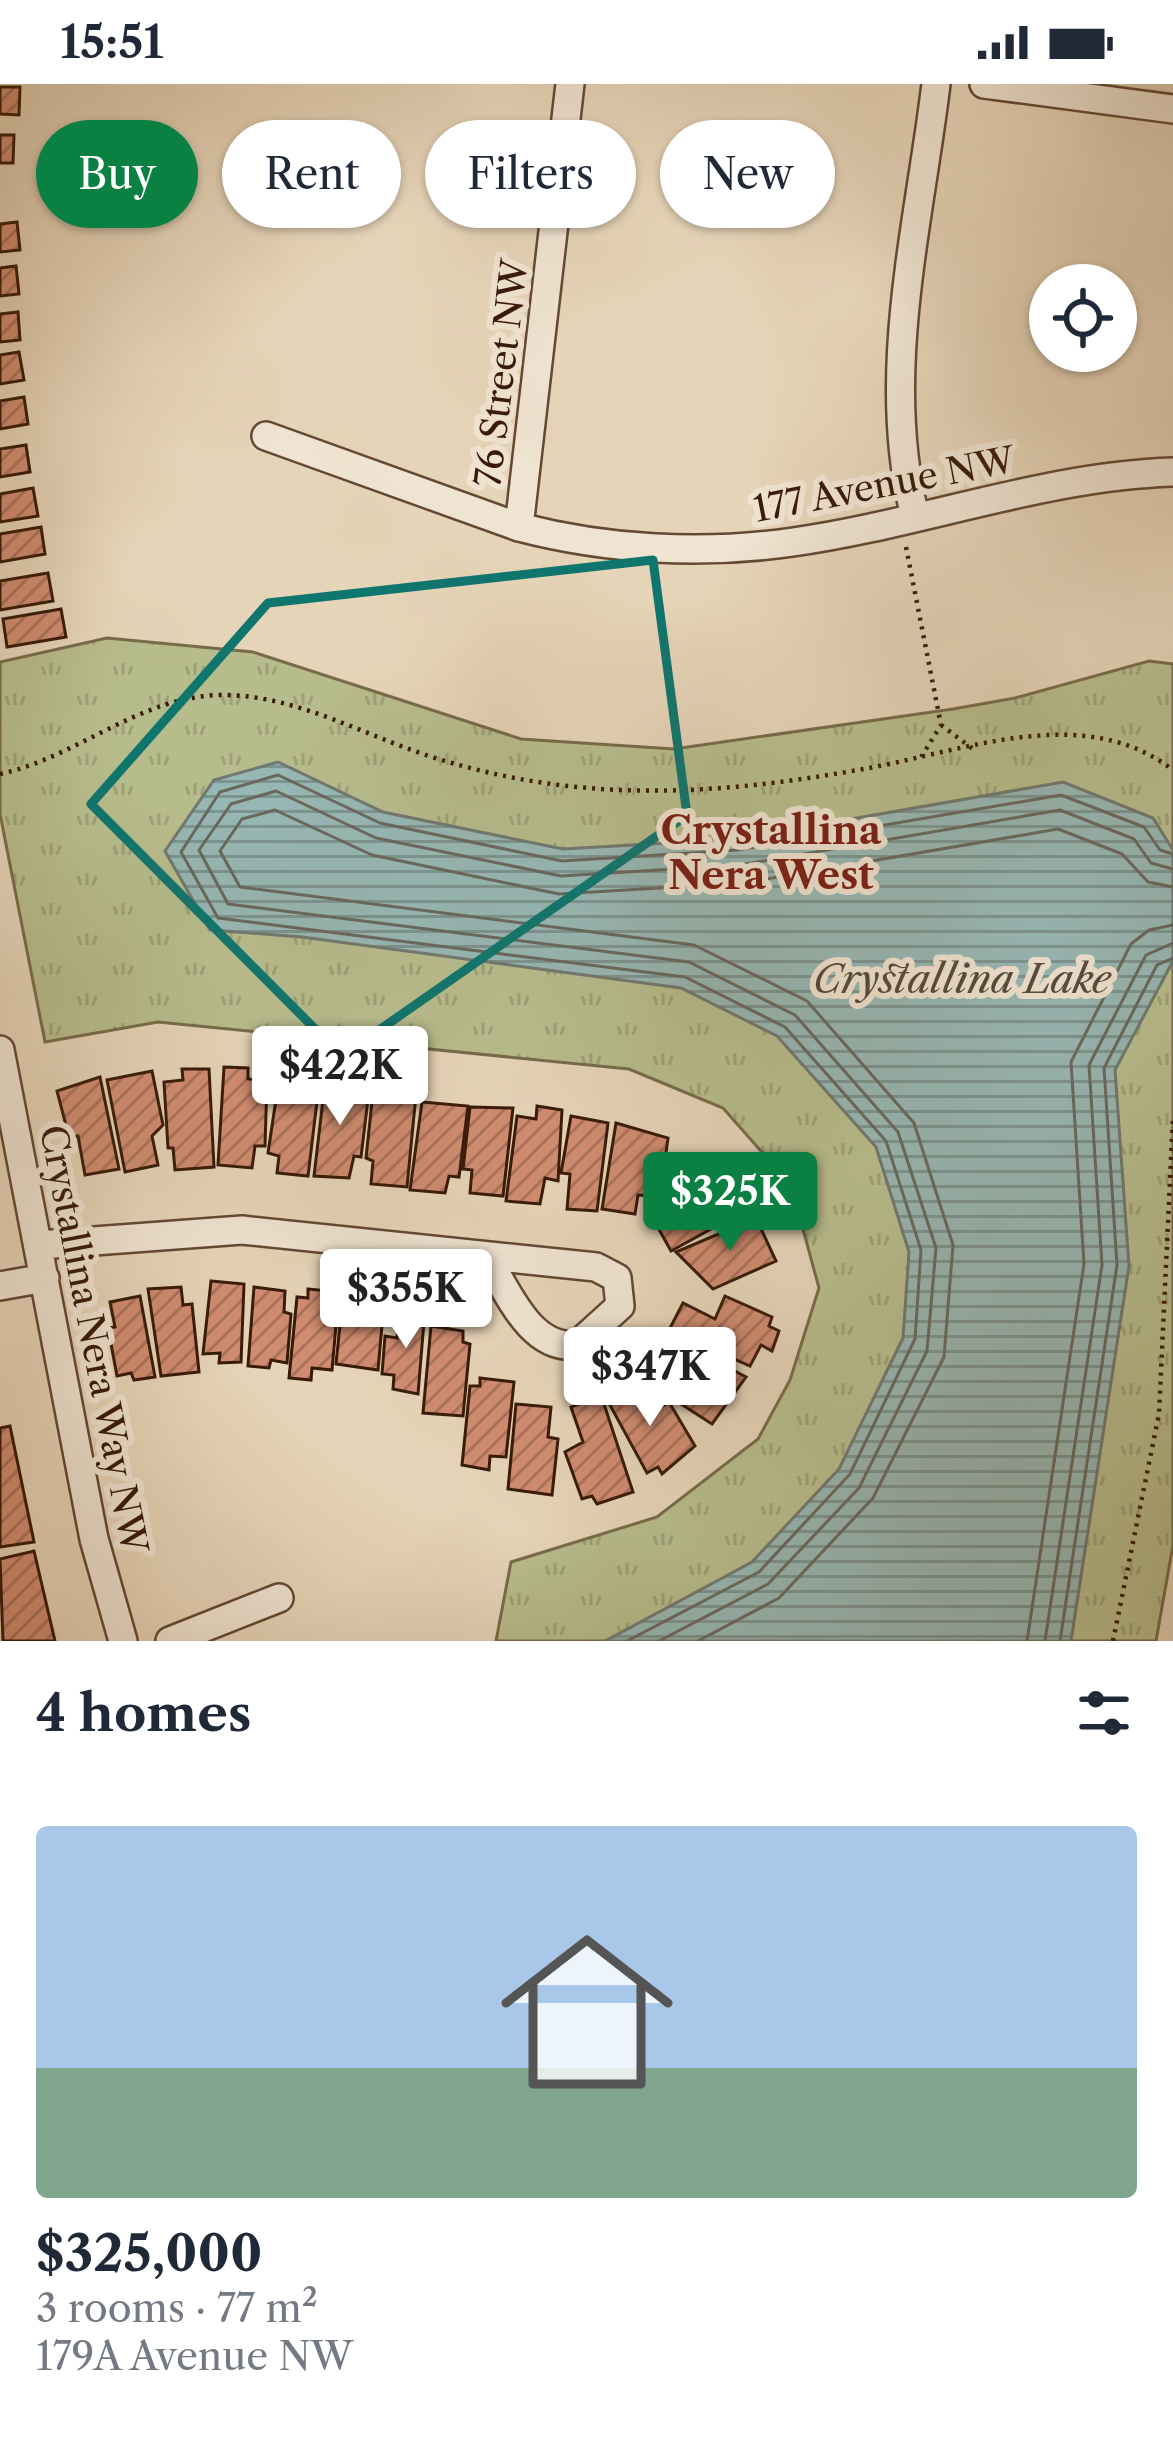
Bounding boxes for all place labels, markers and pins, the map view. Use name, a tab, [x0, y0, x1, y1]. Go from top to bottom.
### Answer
pin: $422K	[256, 1026, 424, 1128]
pin: $325K	[646, 1152, 814, 1254]
pin: $355K	[322, 1249, 490, 1351]
pin: $347K	[566, 1327, 734, 1429]

